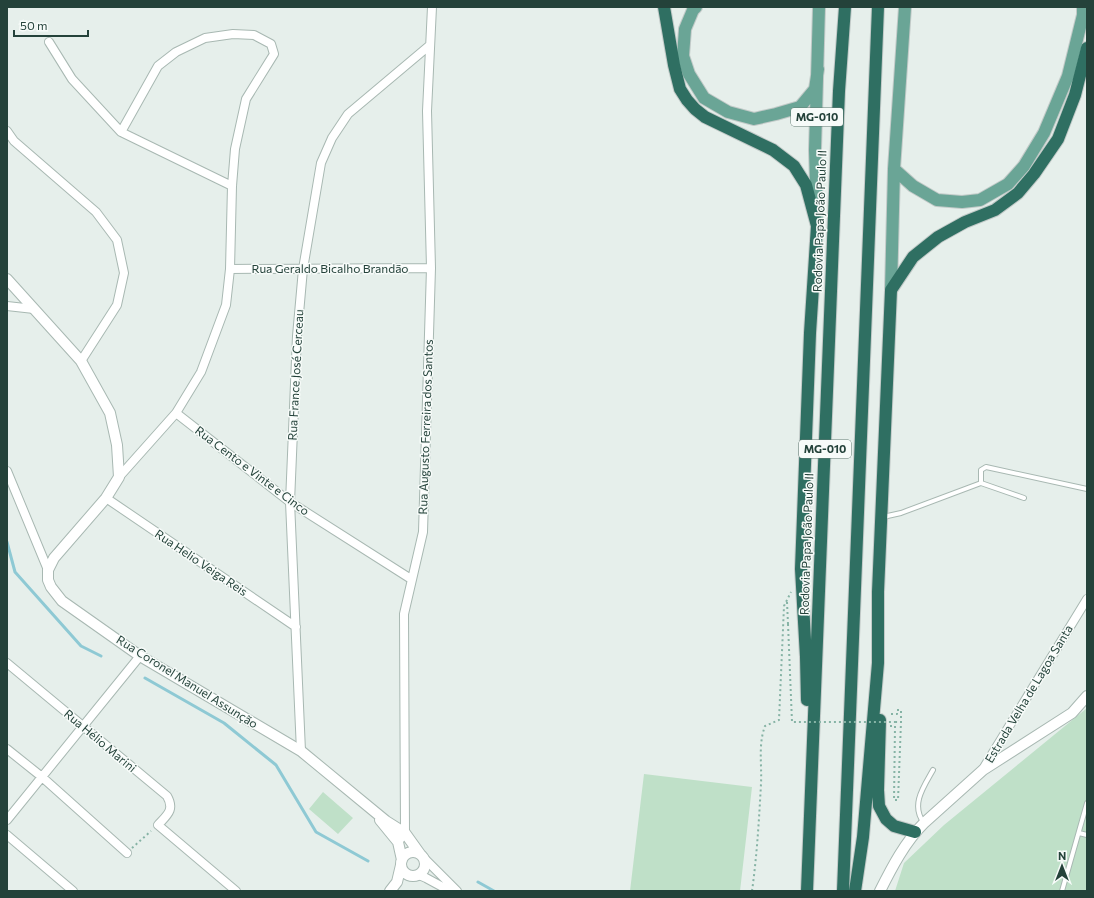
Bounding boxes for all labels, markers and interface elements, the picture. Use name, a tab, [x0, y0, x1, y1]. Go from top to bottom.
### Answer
scale bar	[14, 12, 88, 38]
text: 50 m	[20, 18, 48, 32]
road number: MG-010	[791, 108, 843, 126]
street label: Rodovia Papa João Paulo II	[810, 150, 829, 292]
street label: Rua Geraldo Bicalho Brandão	[251, 261, 409, 275]
street label: Rua France José Cerceau	[285, 309, 306, 441]
street label: Rua Augusto Ferreira dos Santos	[415, 339, 435, 515]
street label: Rua Cento e Vinte e Cinco	[193, 423, 312, 518]
road number: MG-010	[799, 440, 851, 458]
street label: Rodovia Papa João Paulo II	[797, 473, 816, 615]
street label: Rua Helio Veiga Reis	[153, 526, 250, 598]
street label: Estrada Velha de Lagoa Santa	[981, 622, 1075, 765]
street label: Rua Coronel Manuel Assunção	[114, 632, 261, 731]
street label: Rua Hélio Marini	[62, 706, 139, 774]
north arrow	[1042, 846, 1082, 886]
text: N	[1058, 849, 1066, 862]

